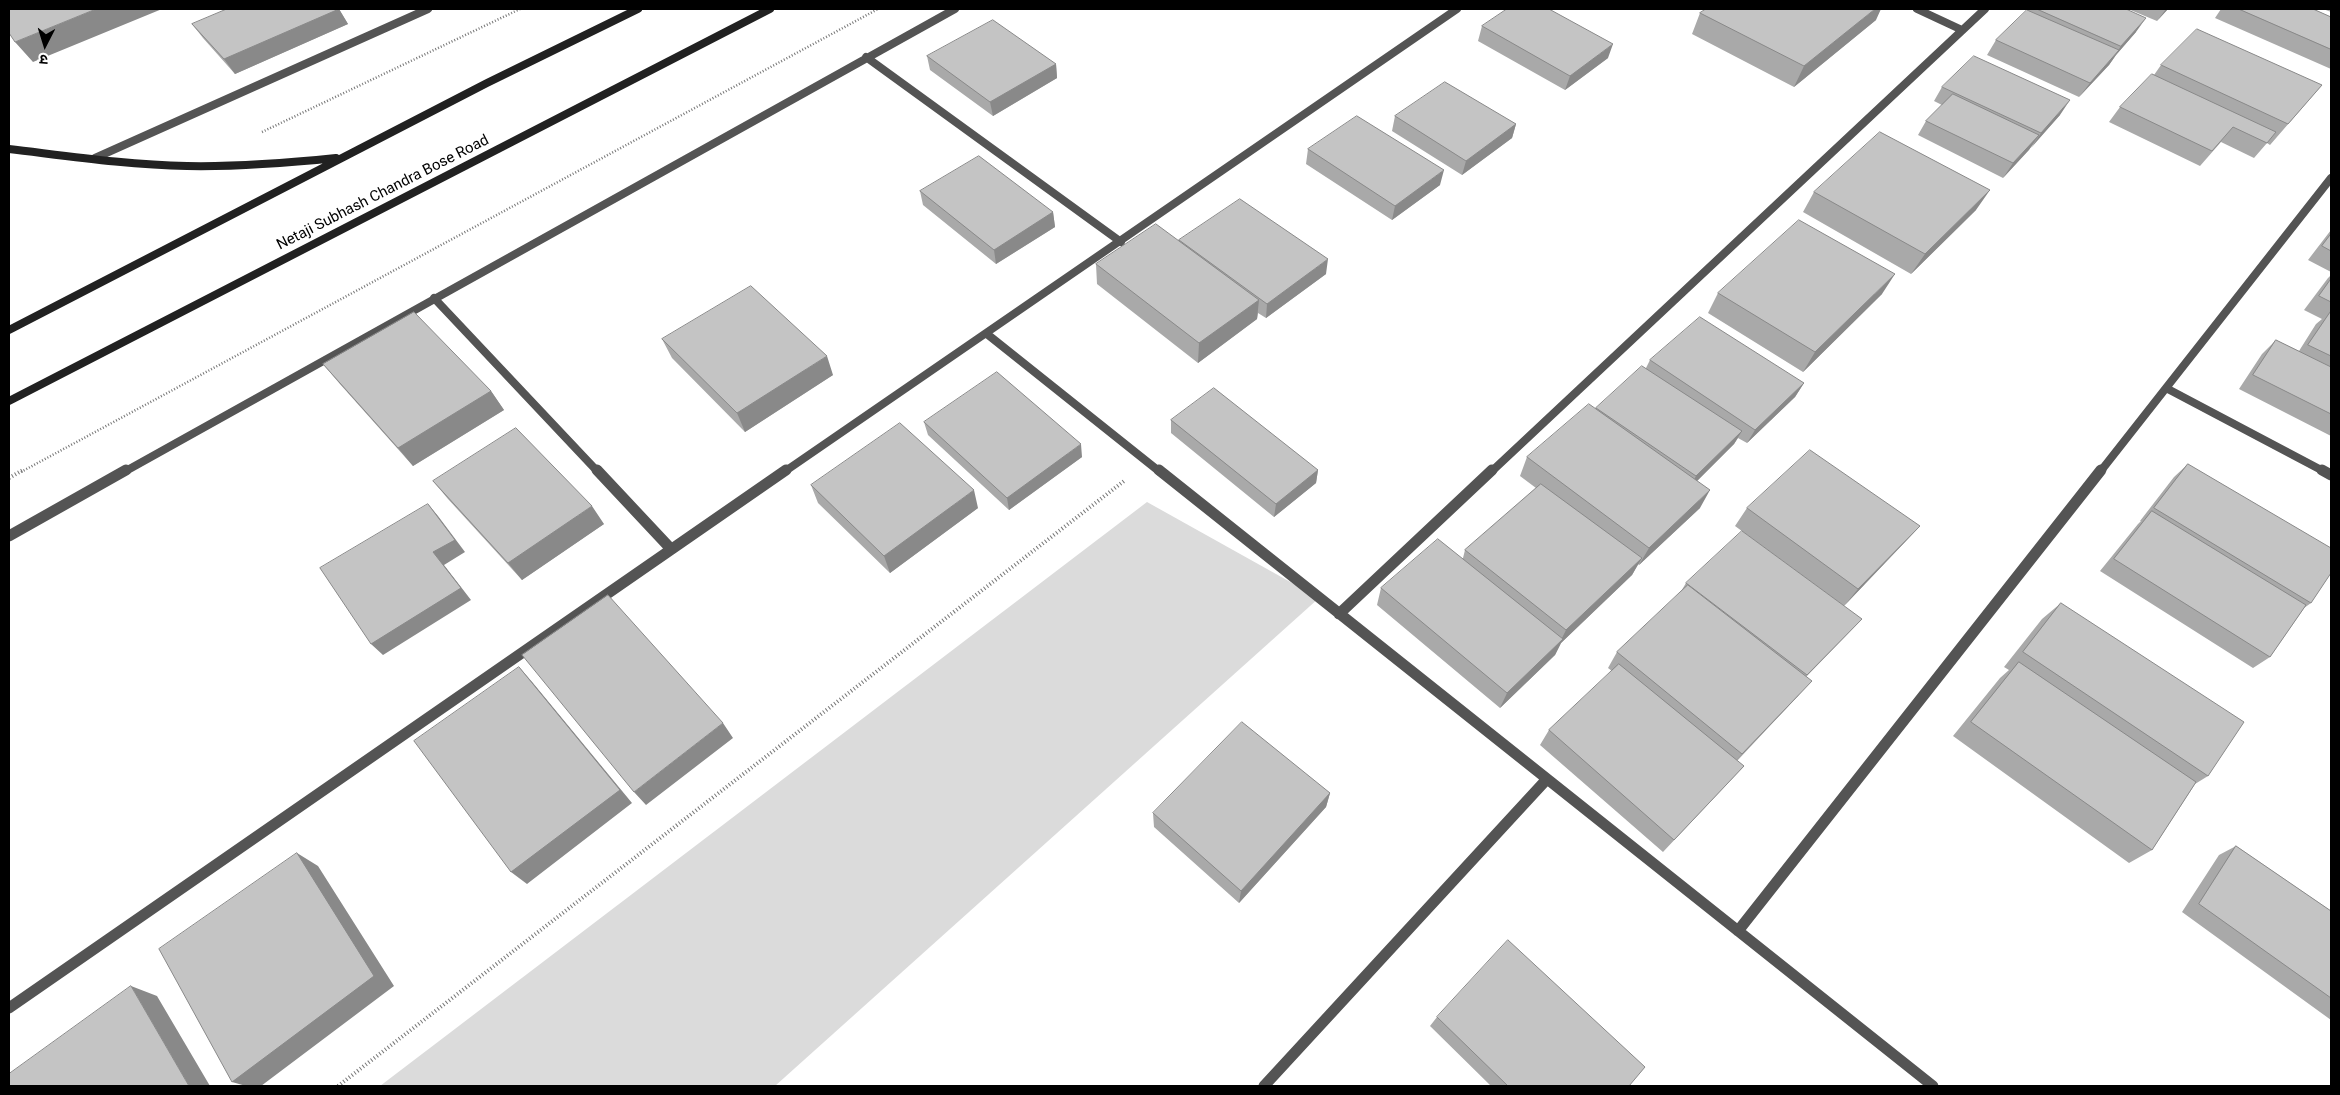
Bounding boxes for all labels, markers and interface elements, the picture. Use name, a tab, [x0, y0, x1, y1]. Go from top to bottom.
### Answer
north arrow	[20, 20, 70, 70]
text: उ	[39, 52, 48, 68]
street label: Netaji Subhash Chandra Bose Road	[274, 131, 492, 255]

